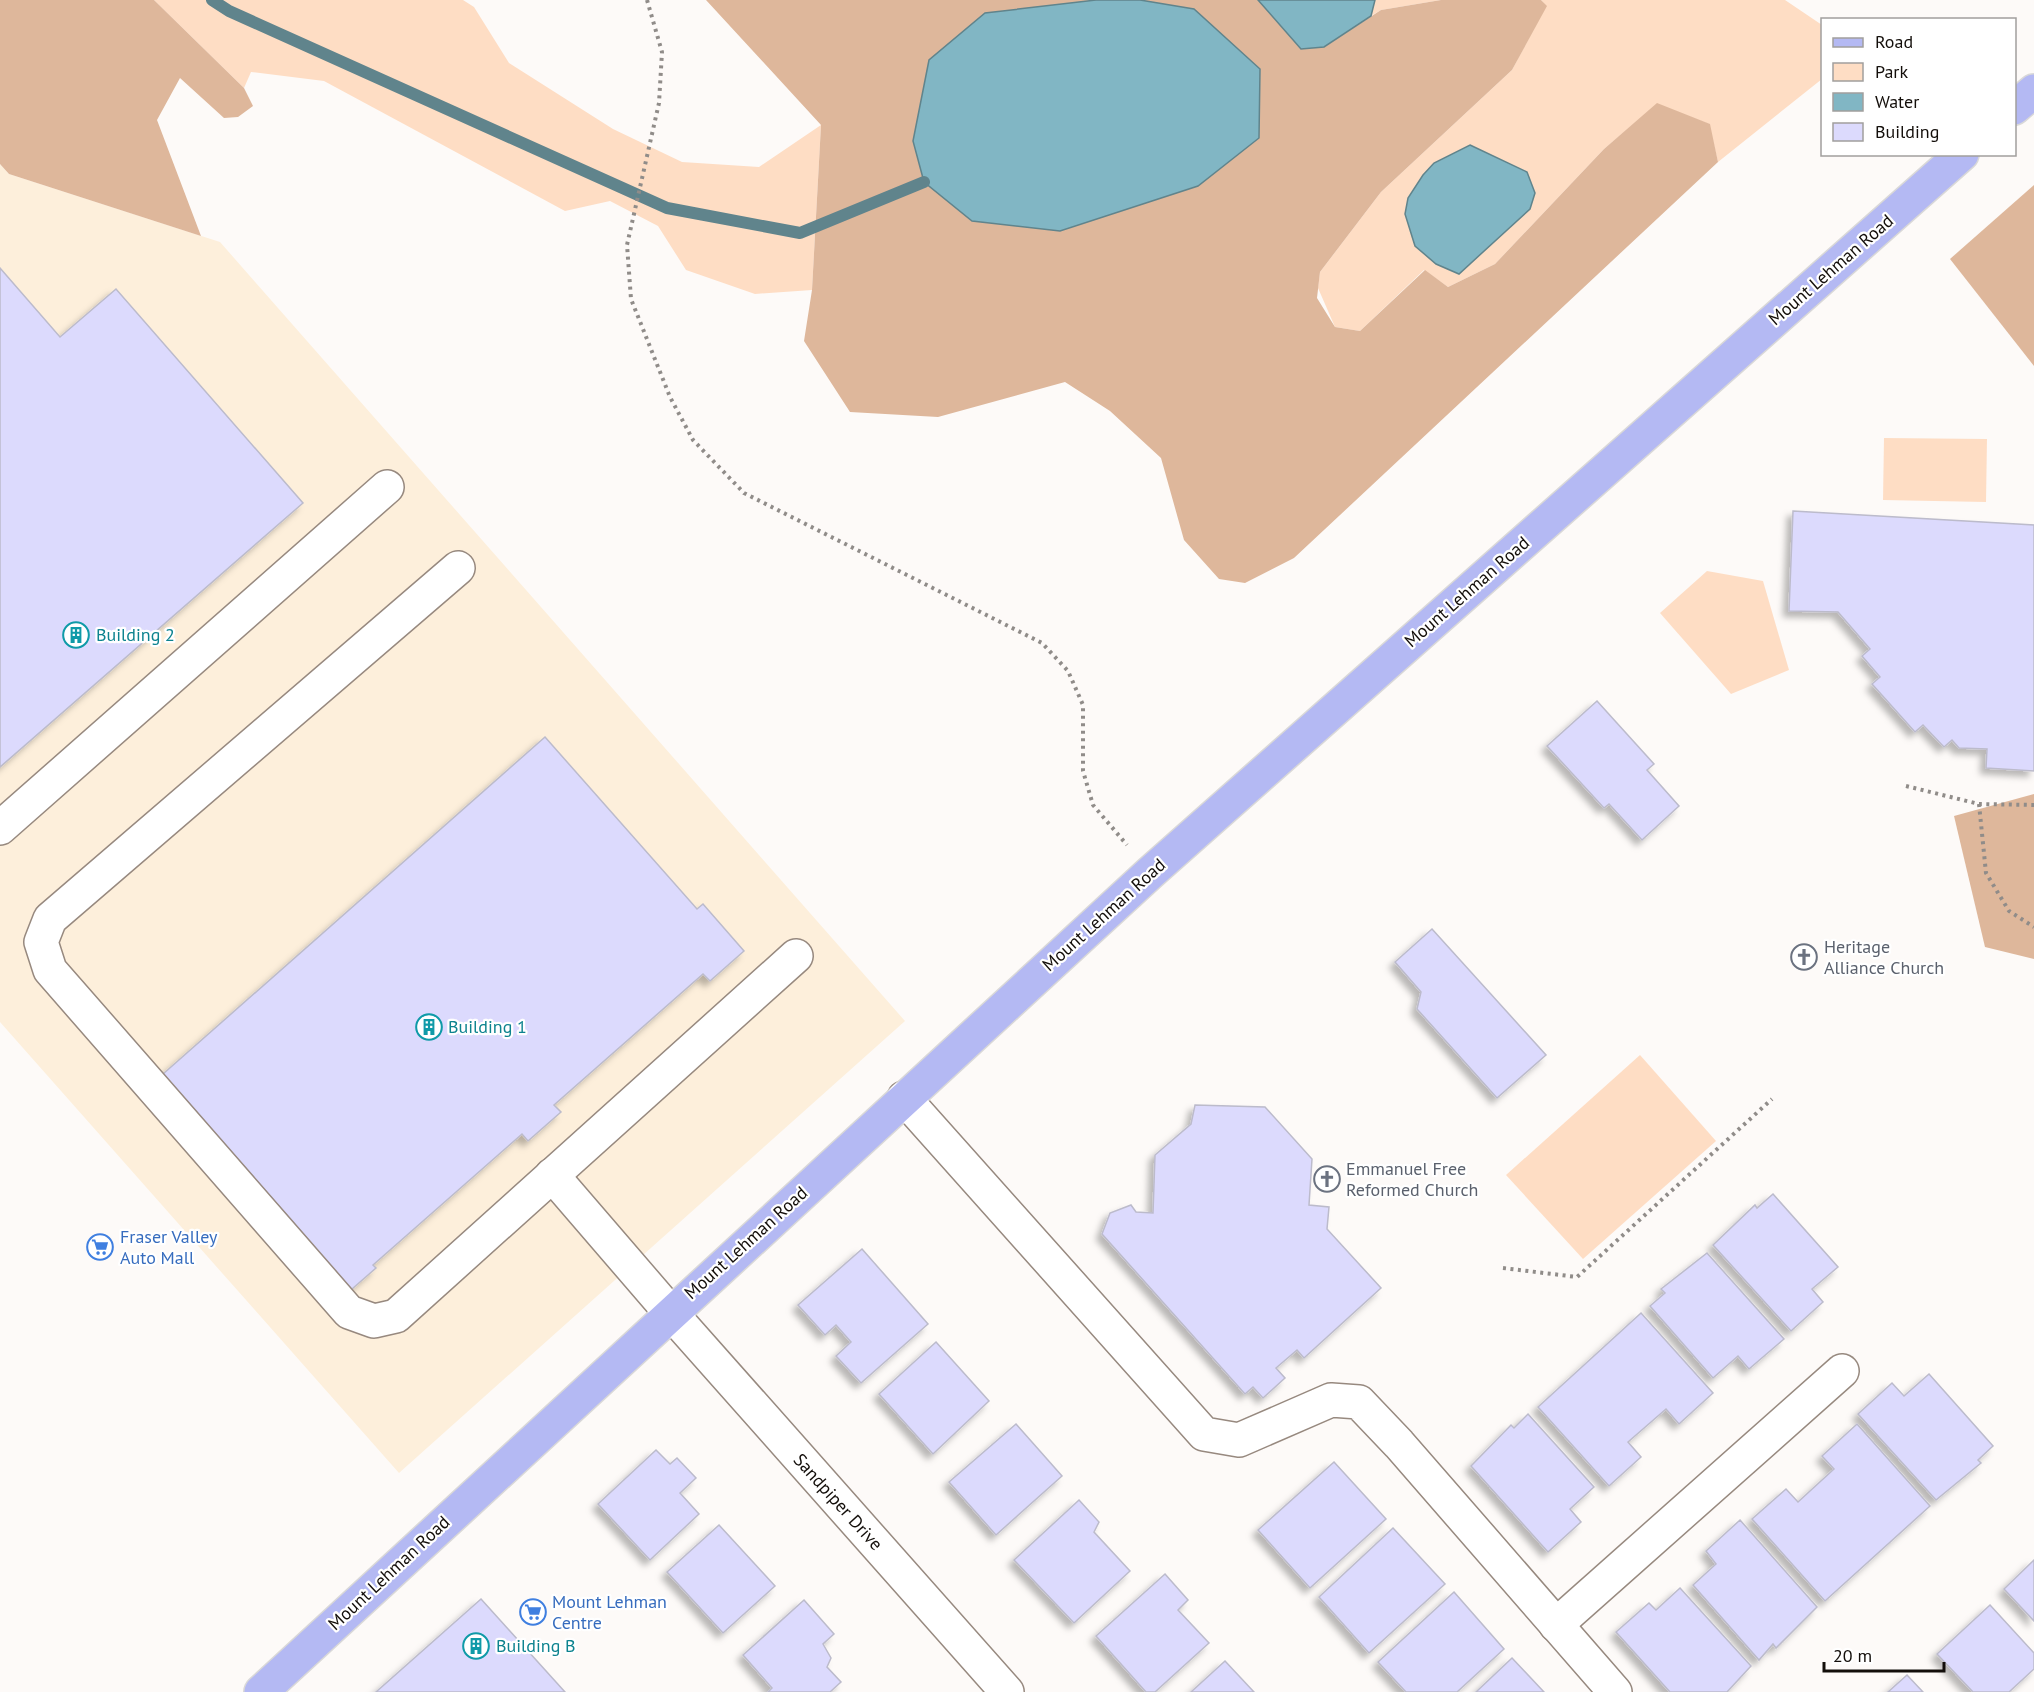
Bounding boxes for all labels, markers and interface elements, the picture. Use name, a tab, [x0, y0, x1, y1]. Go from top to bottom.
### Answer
legend	[1821, 18, 2016, 156]
text: Road	[1875, 30, 1913, 53]
text: Park	[1875, 60, 1908, 83]
text: Water	[1875, 90, 1919, 113]
text: Building	[1875, 120, 1939, 143]
street label: Mount Lehman Road	[1764, 209, 1898, 330]
street label: Mount Lehman Road	[1400, 531, 1534, 652]
building icon: Building 2	[61, 620, 91, 650]
place label: Building 2	[96, 623, 175, 646]
street label: Mount Lehman Road	[1037, 853, 1170, 976]
place label: Heritage Alliance Church	[1824, 935, 1944, 979]
church icon: Heritage Alliance Church	[1789, 942, 1819, 972]
building icon: Building 1	[414, 1012, 444, 1042]
place label: Building 1	[448, 1015, 527, 1038]
place label: Emmanuel Free Reformed Church	[1346, 1157, 1478, 1201]
church icon: Emmanuel Free Reformed Church	[1312, 1164, 1342, 1194]
street label: Mount Lehman Road	[679, 1181, 812, 1304]
place label: Fraser Valley Auto Mall	[120, 1225, 218, 1269]
supermarket icon: Fraser Valley Auto Mall	[85, 1232, 115, 1262]
street label: Sandpiper Drive	[789, 1448, 888, 1555]
street label: Mount Lehman Road	[323, 1510, 454, 1635]
place label: Mount Lehman Centre	[552, 1590, 667, 1634]
supermarket icon: Mount Lehman Centre	[518, 1597, 548, 1627]
building icon: Building B	[461, 1631, 491, 1661]
place label: Building B	[496, 1634, 576, 1657]
scale bar	[1824, 1635, 1944, 1673]
text: 20 m	[1833, 1644, 1872, 1667]

